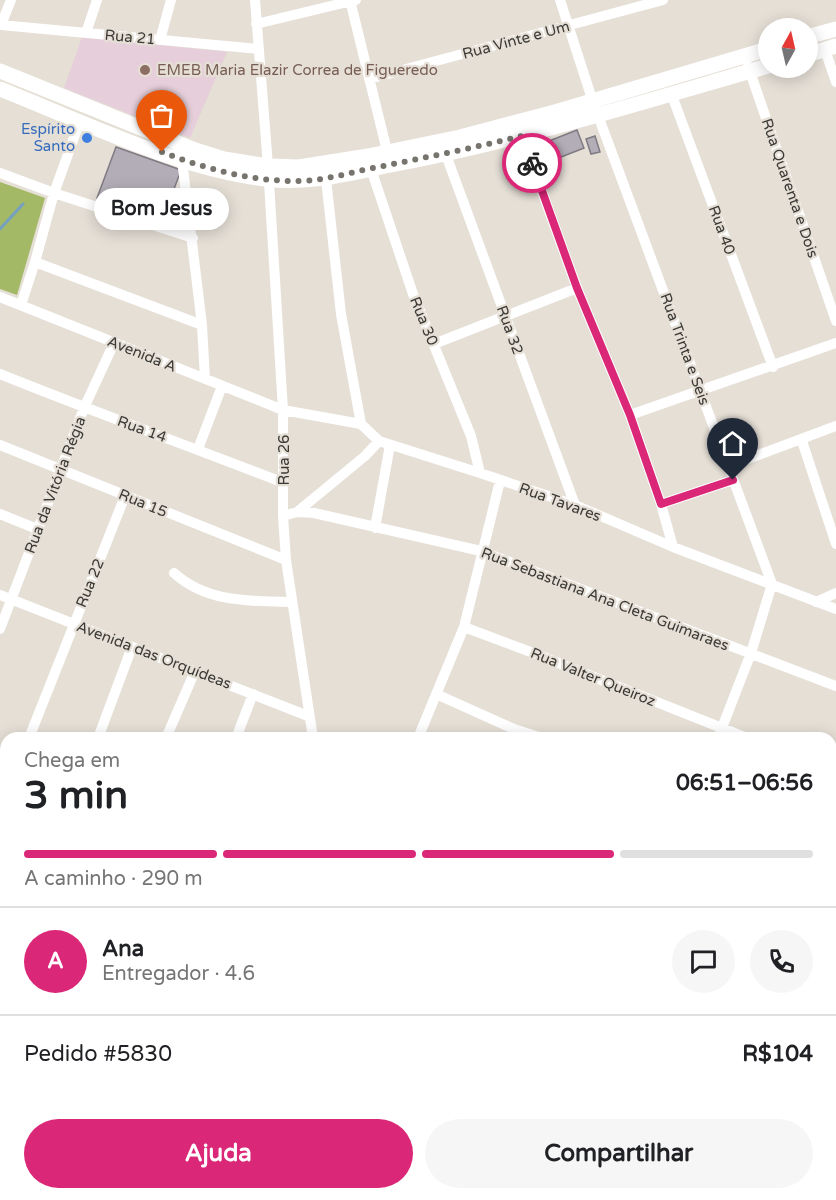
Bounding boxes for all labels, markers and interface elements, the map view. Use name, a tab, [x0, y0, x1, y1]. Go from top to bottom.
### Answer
street label: Rua Vinte e Um	[460, 17, 572, 63]
north arrow	[758, 18, 818, 78]
map controls	[758, 18, 818, 78]
street label: Rua 21	[104, 26, 156, 48]
place label: EMEB Maria Elazir Correa de Figueredo	[157, 61, 438, 79]
marker: EMEB Maria Elazir Correa de Figueredo	[138, 63, 152, 77]
pin	[136, 90, 187, 152]
icon: bag	[145, 99, 178, 132]
street label: Rua Quarenta e Dois	[758, 116, 822, 260]
place label: Espírito Santo	[21, 120, 75, 155]
marker: Espírito Santo	[80, 131, 94, 145]
courier	[502, 133, 562, 193]
icon: bike	[516, 147, 549, 180]
callout: Bom Jesus	[94, 188, 230, 230]
text: Bom Jesus	[111, 197, 212, 221]
street label: Rua 40	[705, 203, 739, 257]
street label: Rua Trinta e Seis	[656, 291, 714, 407]
street label: Rua 30	[406, 294, 442, 348]
street label: Rua 32	[493, 303, 527, 357]
street label: Avenida A	[105, 332, 179, 376]
street label: Rua 14	[115, 412, 169, 446]
street label: Rua da Vitória Régia	[21, 414, 89, 556]
pin	[707, 418, 758, 480]
icon: home	[716, 427, 749, 460]
street label: Rua 26	[275, 435, 293, 486]
street label: Rua Tavares	[517, 479, 603, 525]
street label: Rua 15	[116, 485, 170, 521]
street label: Rua Sebastiana Ana Cleta Guimaraes	[479, 543, 731, 655]
street label: Rua 22	[72, 556, 108, 610]
street label: Avenida das Orquídeas	[74, 617, 234, 693]
street label: Rua Valter Queiroz	[528, 644, 658, 710]
text: Chega em	[24, 749, 120, 773]
text: 06:51–06:56	[676, 770, 813, 796]
text: 3 min	[24, 772, 128, 819]
text: A caminho · 290 m	[24, 867, 203, 891]
button: chat	[672, 930, 735, 993]
button: phone	[750, 930, 813, 993]
text: Ana	[102, 936, 144, 962]
text: A	[47, 948, 64, 974]
text: Entregador · 4.6	[102, 962, 255, 986]
text: Pedido #5830	[24, 1041, 172, 1067]
text: R$104	[742, 1041, 813, 1067]
button: Ajuda	[24, 1119, 413, 1188]
button: Compartilhar	[425, 1119, 813, 1188]

